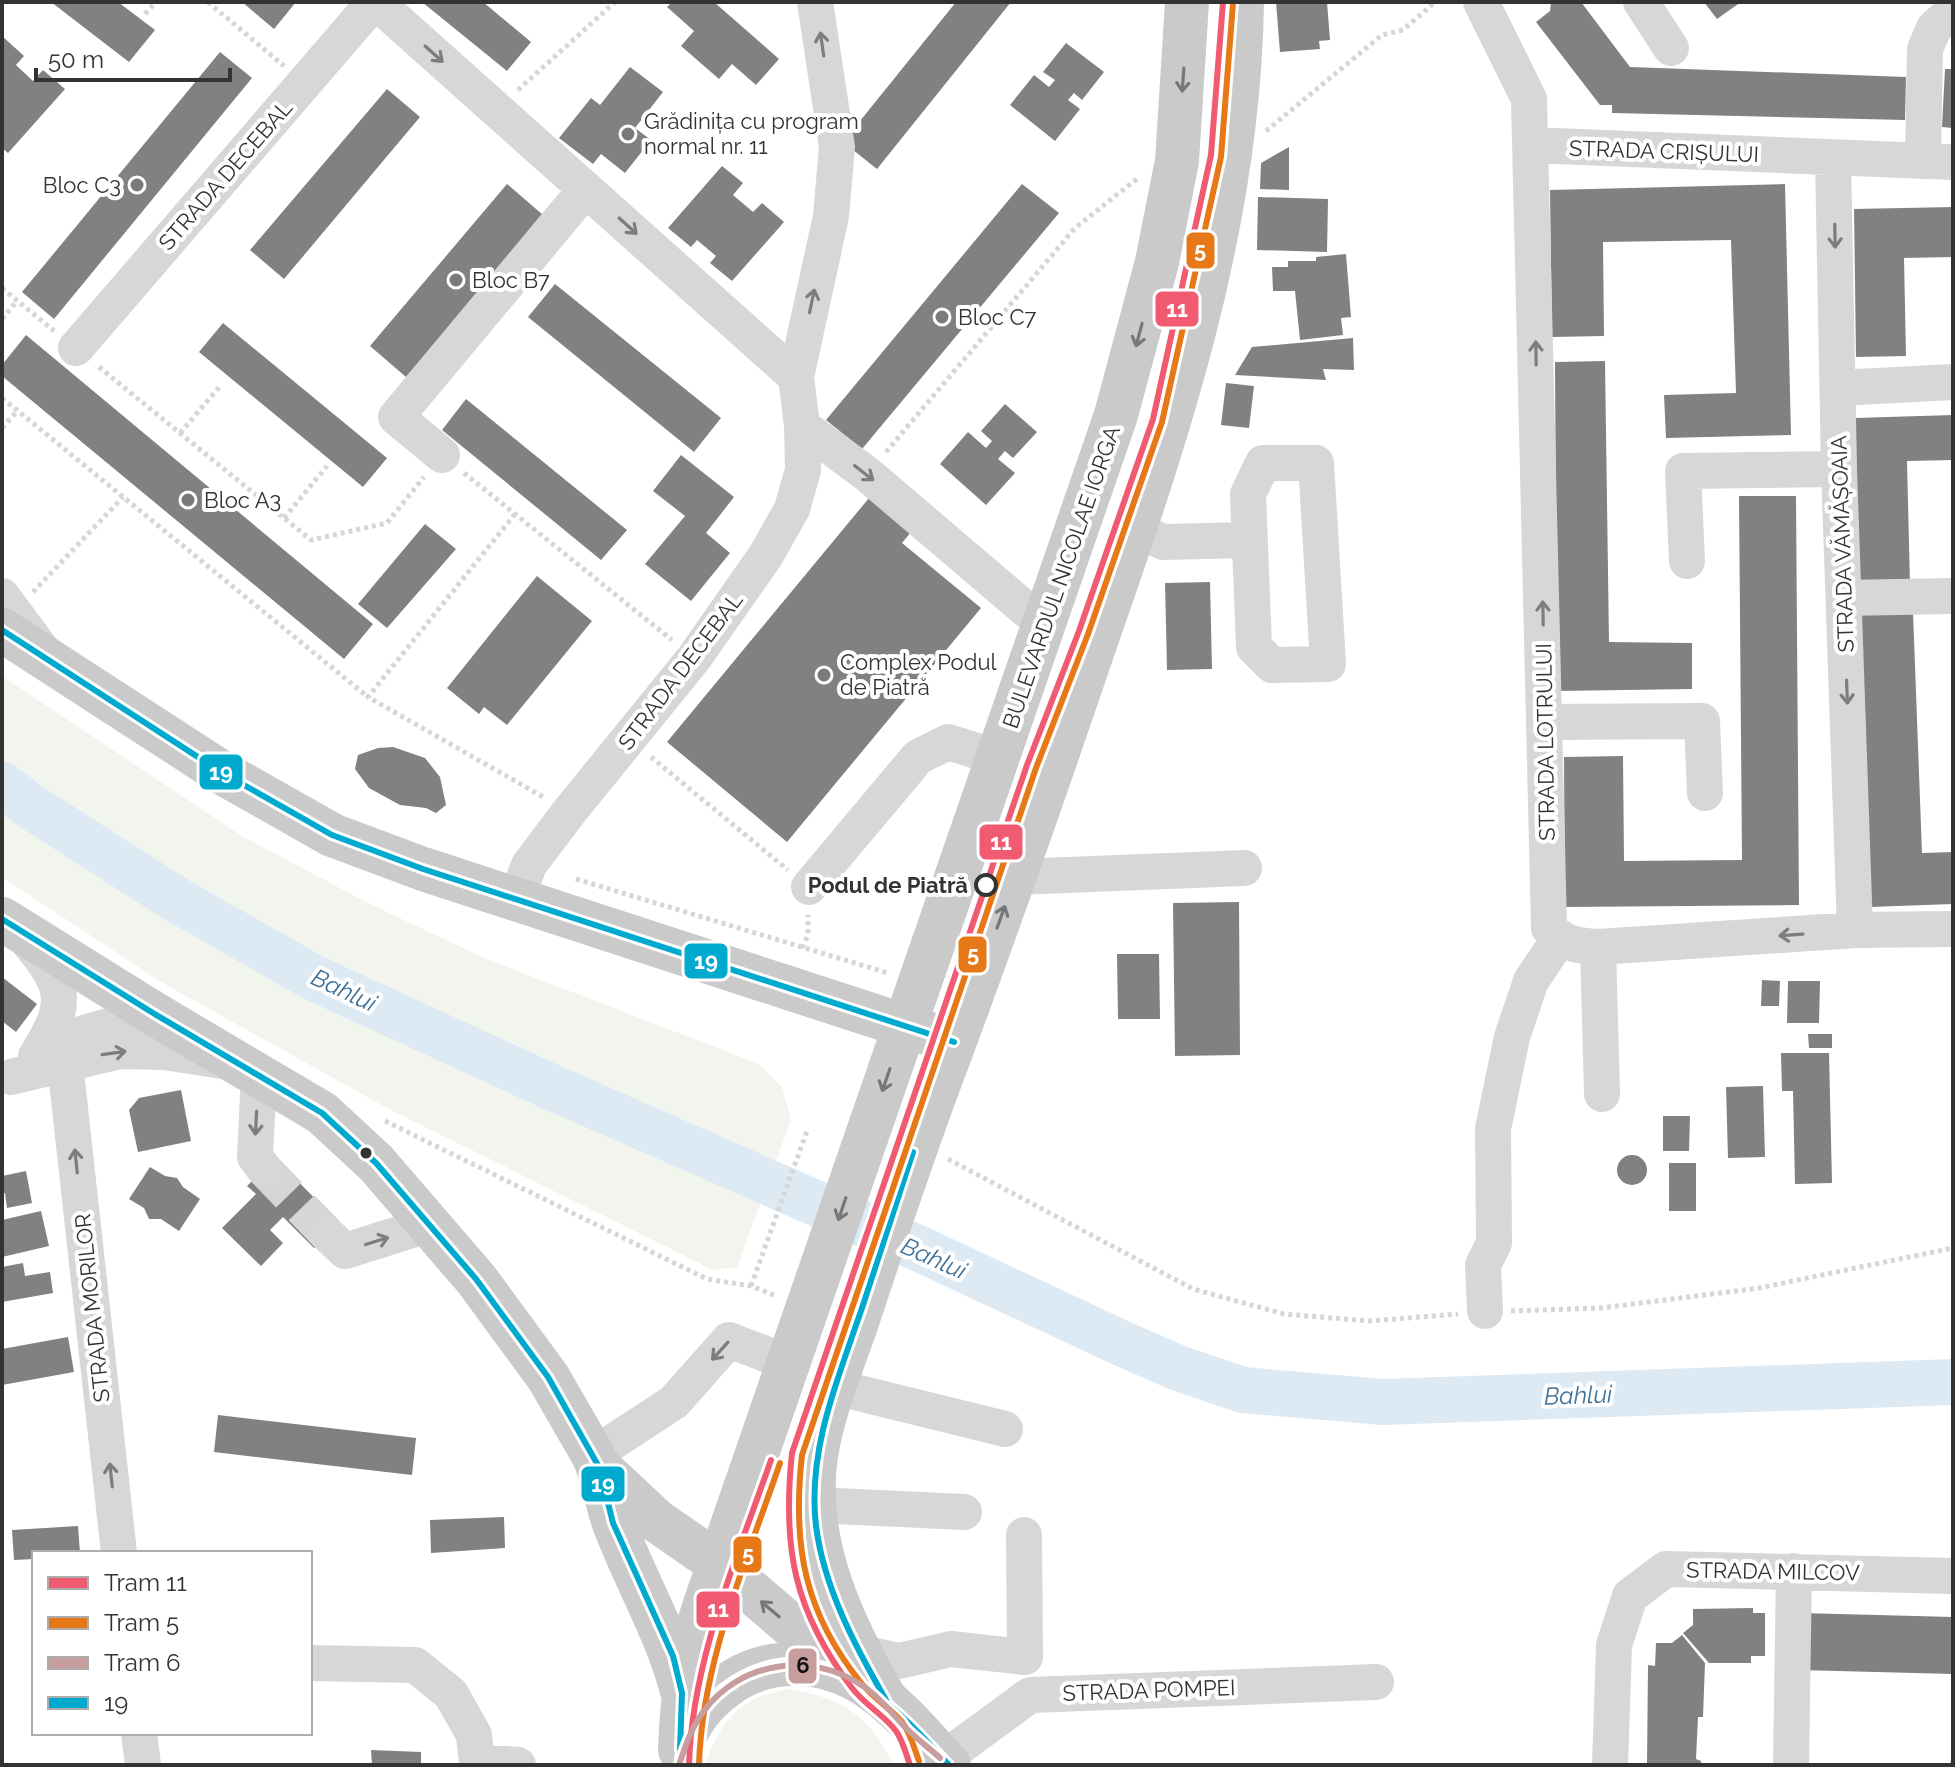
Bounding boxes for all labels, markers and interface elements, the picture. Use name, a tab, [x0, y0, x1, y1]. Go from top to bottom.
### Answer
scale bar	[36, 32, 230, 82]
one-way arrow	[814, 32, 829, 57]
one-way arrow	[424, 44, 444, 62]
text: 50 m	[48, 45, 104, 74]
one-way arrow	[1175, 66, 1190, 93]
street label: STRADA DECEBAL	[153, 95, 297, 255]
place label: Grădinița cu program normal nr. 11	[644, 108, 859, 159]
marker: Grădinița cu program normal nr. 11	[619, 125, 637, 143]
street label: STRADA CRIȘULUI	[1569, 135, 1759, 167]
place label: Bloc C3	[43, 172, 121, 198]
marker: Bloc C3	[128, 176, 146, 194]
one-way arrow	[618, 217, 638, 235]
one-way arrow	[1827, 222, 1843, 249]
line badge: 5	[1185, 231, 1216, 270]
text: 5	[1194, 237, 1206, 263]
place label: Bloc B7	[472, 267, 550, 293]
marker: Bloc B7	[447, 271, 465, 289]
one-way arrow	[805, 289, 820, 314]
line badge: 11	[1154, 290, 1200, 328]
text: 11	[1166, 296, 1188, 322]
place label: Bloc C7	[958, 304, 1037, 330]
marker: Bloc C7	[933, 308, 951, 326]
one-way arrow	[1130, 322, 1145, 348]
one-way arrow	[1528, 340, 1544, 367]
street label: BULEVARDUL NICOLAE IORGA	[997, 422, 1125, 732]
street label: STRADA VĂMĂȘOAIA	[1825, 435, 1859, 653]
one-way arrow	[853, 464, 874, 481]
place label: Bloc A3	[204, 487, 281, 513]
marker: Bloc A3	[179, 491, 197, 509]
street label: STRADA DECEBAL	[612, 587, 748, 755]
one-way arrow	[1535, 600, 1550, 627]
street label: STRADA LOTRULUI	[1530, 643, 1560, 841]
place label: Complex Podul de Piatră	[840, 649, 996, 700]
marker: Complex Podul de Piatră	[815, 666, 833, 684]
one-way arrow	[1839, 678, 1854, 705]
line badge: 19	[198, 753, 244, 791]
text: 19	[209, 759, 233, 785]
line badge: 11	[978, 823, 1024, 861]
text: 11	[990, 829, 1012, 855]
place label: Podul de Piatră	[808, 872, 968, 898]
marker: Podul de Piatră	[975, 874, 997, 896]
one-way arrow	[994, 905, 1009, 930]
one-way arrow	[1778, 927, 1805, 942]
line badge: 5	[957, 935, 988, 974]
text: 5	[967, 941, 979, 967]
line badge: 19	[683, 942, 729, 980]
text: 19	[694, 948, 718, 974]
water label: Bahlui	[307, 962, 382, 1018]
one-way arrow	[101, 1045, 126, 1060]
one-way arrow	[877, 1068, 892, 1093]
one-way arrow	[249, 1109, 264, 1136]
unlabelled marker	[358, 1145, 374, 1161]
one-way arrow	[69, 1148, 84, 1175]
one-way arrow	[833, 1196, 848, 1221]
street label: STRADA MORILOR	[69, 1212, 115, 1404]
water label: Bahlui	[897, 1231, 972, 1285]
one-way arrow	[363, 1233, 389, 1248]
one-way arrow	[710, 1341, 729, 1361]
water label: Bahlui	[1543, 1379, 1613, 1411]
one-way arrow	[103, 1463, 118, 1489]
line badge: 19	[580, 1465, 626, 1503]
text: 19	[591, 1471, 615, 1497]
line badge: 5	[732, 1535, 763, 1574]
text: 5	[742, 1541, 754, 1567]
legend	[32, 1551, 312, 1735]
street label: STRADA MILCOV	[1686, 1556, 1860, 1586]
text: Tram 11	[104, 1568, 187, 1597]
line badge: 11	[695, 1590, 741, 1629]
text: 11	[707, 1596, 729, 1622]
one-way arrow	[761, 1600, 781, 1618]
text: Tram 5	[104, 1608, 179, 1637]
line badge: 6	[787, 1647, 818, 1685]
text: Tram 6	[104, 1648, 181, 1677]
text: 6	[796, 1652, 810, 1678]
street label: STRADA POMPEI	[1062, 1674, 1236, 1706]
text: 19	[104, 1688, 128, 1717]

